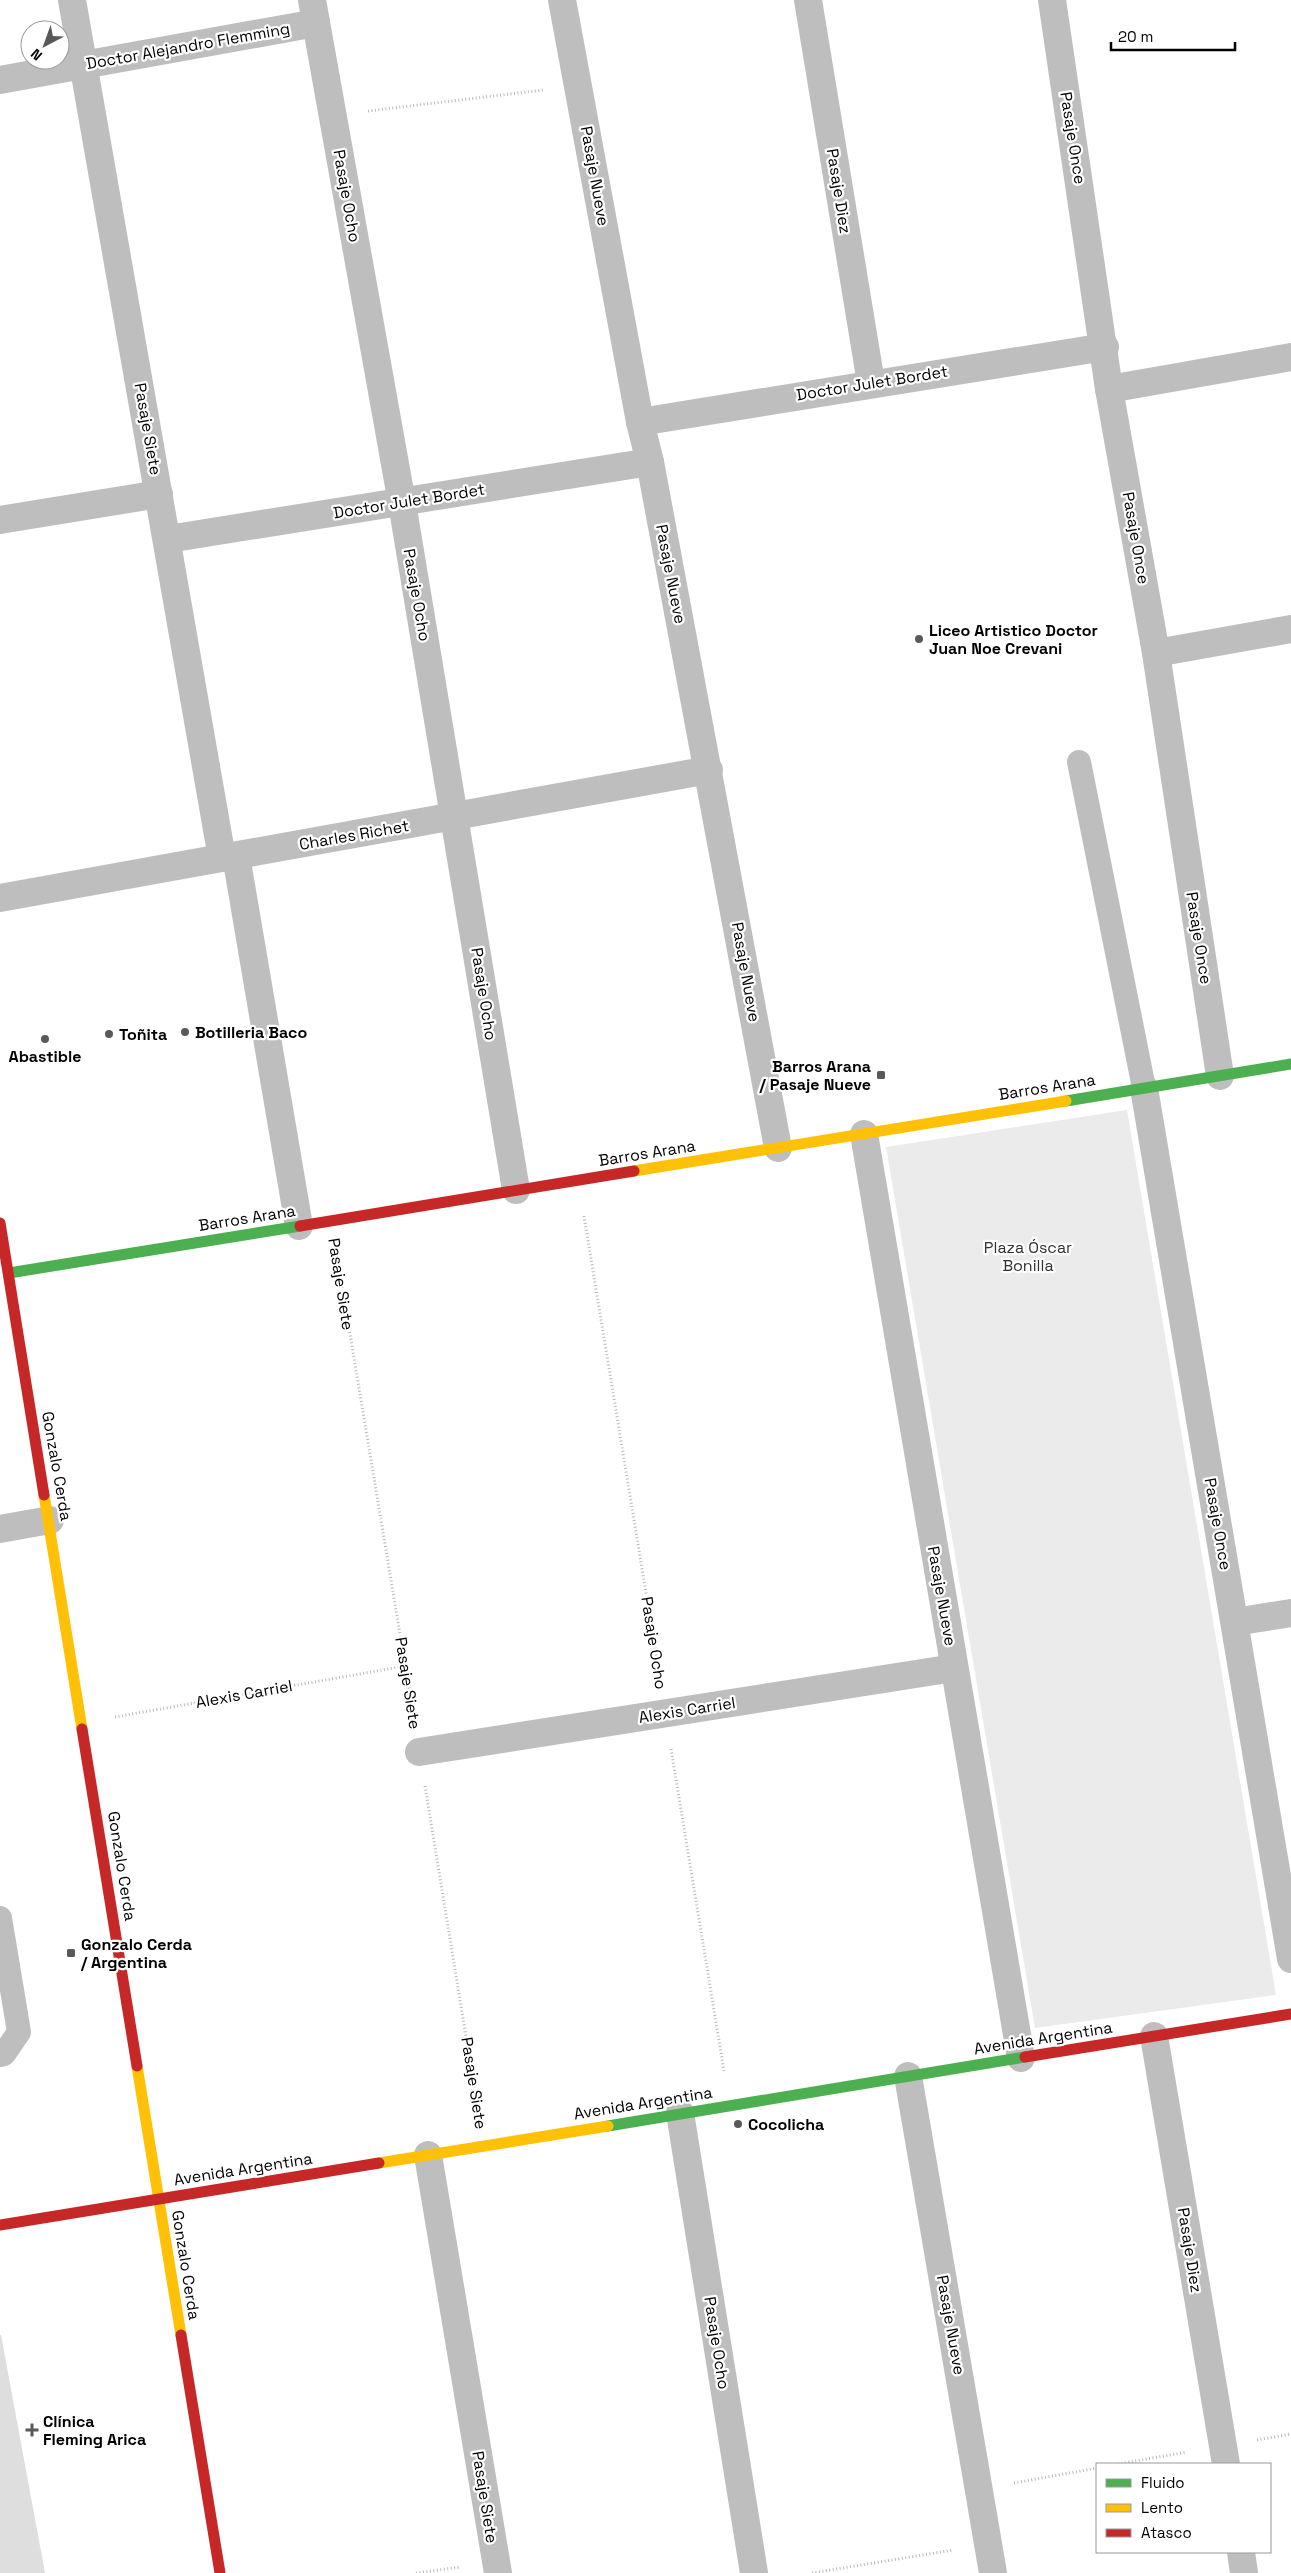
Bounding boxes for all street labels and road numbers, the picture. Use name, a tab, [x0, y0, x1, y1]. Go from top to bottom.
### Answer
street label: Doctor Alejandro Flemming	[84, 18, 292, 74]
street label: Pasaje Once	[1055, 90, 1091, 186]
street label: Pasaje Nueve	[576, 124, 614, 228]
street label: Pasaje Diez	[822, 147, 856, 235]
street label: Pasaje Ocho	[329, 148, 365, 244]
street label: Doctor Julet Bordet	[795, 361, 949, 405]
street label: Pasaje Siete	[130, 381, 166, 477]
street label: Doctor Julet Bordet	[332, 479, 486, 523]
street label: Pasaje Once	[1118, 490, 1154, 586]
street label: Pasaje Nueve	[651, 522, 691, 626]
street label: Pasaje Ocho	[399, 547, 435, 643]
street label: Charles Richet	[297, 815, 411, 855]
street label: Pasaje Once	[1181, 890, 1217, 986]
street label: Pasaje Nueve	[727, 920, 765, 1024]
street label: Pasaje Ocho	[466, 946, 502, 1042]
street label: Barros Arana	[997, 1069, 1097, 1105]
street label: Barros Arana	[597, 1135, 697, 1171]
street label: Barros Arana	[197, 1200, 297, 1236]
street label: Pasaje Siete	[323, 1236, 359, 1332]
street label: Gonzalo Cerda	[37, 1410, 77, 1522]
street label: Pasaje Once	[1200, 1476, 1236, 1572]
street label: Pasaje Nueve	[923, 1544, 961, 1648]
street label: Pasaje Ocho	[636, 1595, 672, 1691]
street label: Pasaje Siete	[390, 1635, 426, 1731]
street label: Alexis Carriel	[194, 1675, 294, 1713]
street label: Alexis Carriel	[637, 1692, 737, 1728]
street label: Gonzalo Cerda	[103, 1810, 141, 1922]
street label: Avenida Argentina	[972, 2017, 1114, 2059]
street label: Pasaje Siete	[456, 2035, 492, 2131]
street label: Avenida Argentina	[572, 2082, 714, 2124]
street label: Avenida Argentina	[172, 2148, 314, 2190]
street label: Pasaje Diez	[1173, 2206, 1207, 2294]
street label: Gonzalo Cerda	[167, 2209, 205, 2321]
street label: Pasaje Nueve	[932, 2273, 970, 2377]
street label: Pasaje Ocho	[699, 2295, 735, 2391]
street label: Pasaje Siete	[467, 2449, 503, 2545]

